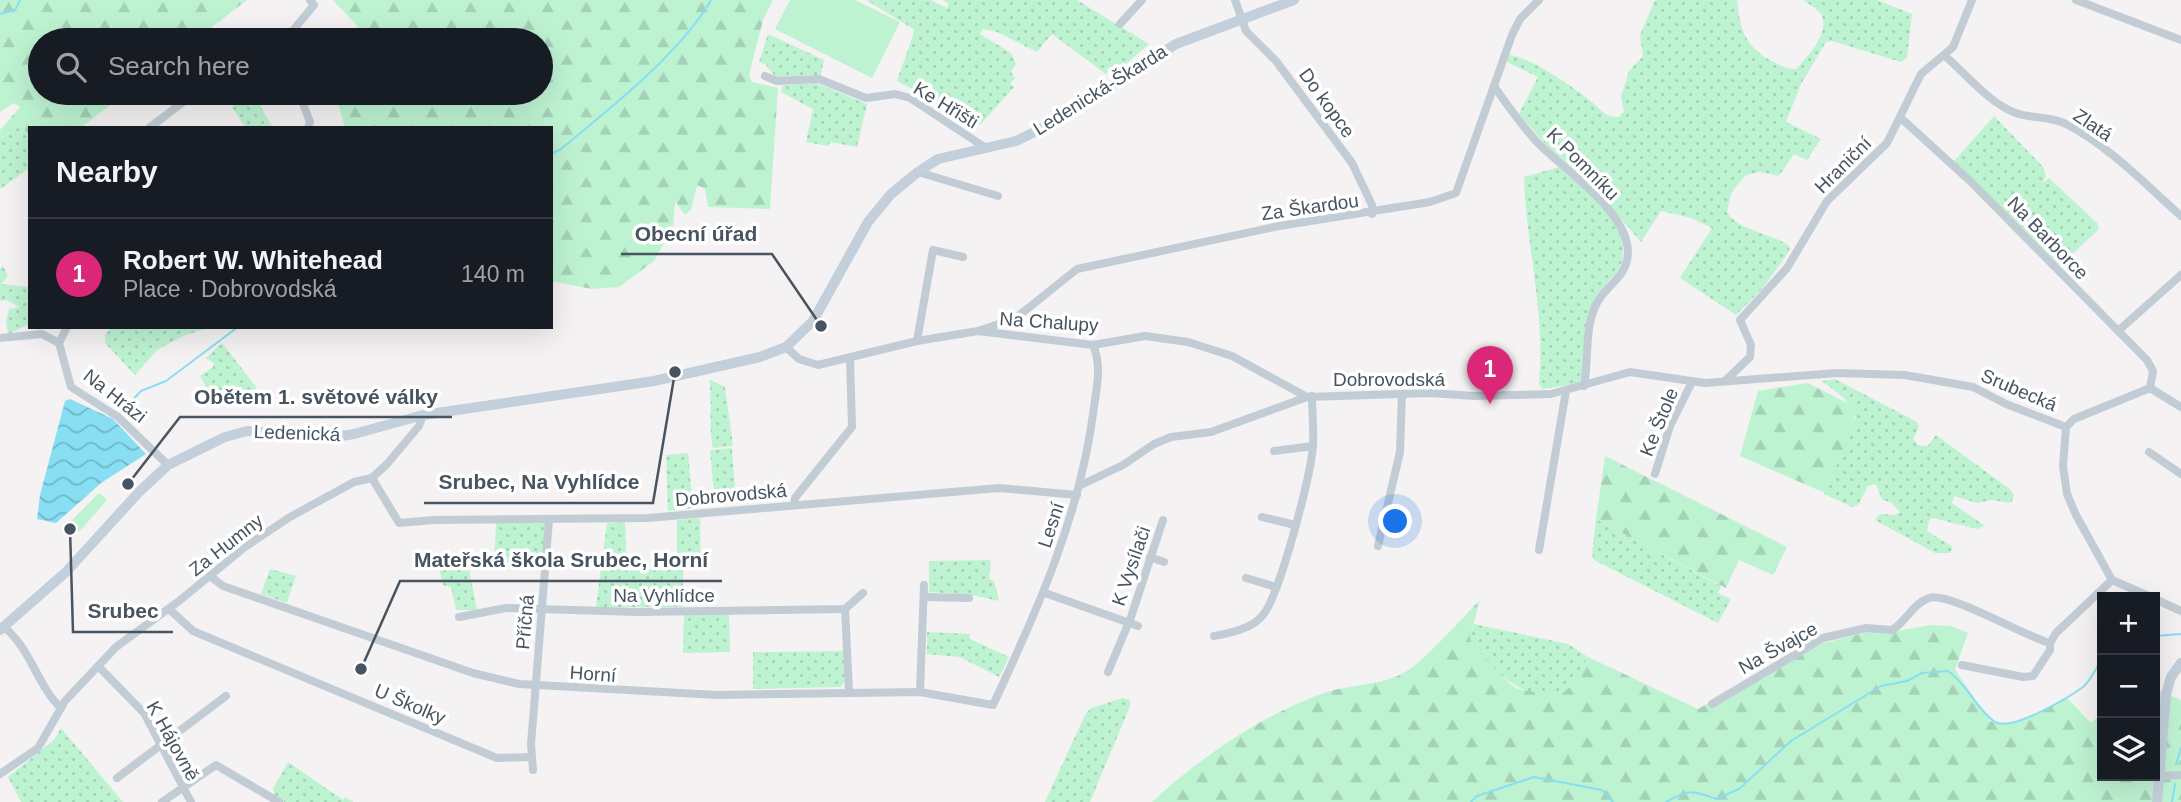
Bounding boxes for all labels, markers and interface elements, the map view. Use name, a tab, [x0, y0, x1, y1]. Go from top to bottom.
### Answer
search box	[28, 28, 553, 105]
street label: Ledenická-Škarda	[1029, 40, 1171, 139]
icon: search	[52, 48, 90, 86]
text: Search here	[108, 51, 250, 81]
street label: Do kopce	[1295, 64, 1359, 142]
street label: Ke Hřišti	[910, 78, 982, 132]
street label: Zlatá	[2070, 104, 2117, 146]
street label: K Pomníku	[1543, 124, 1623, 204]
street label: Hraniční	[1811, 132, 1876, 197]
text: Nearby	[56, 155, 158, 188]
street label: Za Škardou	[1260, 190, 1360, 224]
street label: Na Barborce	[2003, 192, 2093, 284]
callout: Obecní úřad	[621, 212, 772, 254]
text: Obecní úřad	[635, 222, 757, 245]
text: Robert W. Whitehead	[123, 245, 383, 275]
text: 1	[73, 261, 85, 287]
text: 140 m	[461, 261, 525, 287]
text: Place · Dobrovodská	[123, 276, 337, 302]
street label: Na Chalupy	[999, 308, 1100, 336]
pin: 1	[1467, 346, 1513, 404]
street label: Na Hrázi	[79, 365, 151, 427]
street label: Srubecká	[1978, 365, 2060, 416]
street label: Dobrovodská	[1333, 369, 1445, 390]
callout: Obětem 1. světové války	[180, 375, 452, 417]
text: Obětem 1. světové války	[194, 385, 438, 408]
street label: Ke Štole	[1636, 385, 1682, 459]
street label: Ledenická	[253, 421, 341, 445]
callout: Srubec, Na Vyhlídce	[424, 461, 653, 503]
text: Srubec, Na Vyhlídce	[438, 470, 640, 493]
street label: Dobrovodská	[674, 480, 788, 510]
street label: Lesní	[1034, 499, 1068, 550]
your location	[1378, 504, 1412, 538]
street label: Za Humny	[185, 509, 267, 580]
street label: K Vysílači	[1108, 523, 1154, 609]
callout: Mateřská škola Srubec, Horní	[400, 539, 722, 581]
text: Mateřská škola Srubec, Horní	[414, 548, 709, 571]
street label: Na Vyhlídce	[613, 585, 715, 606]
callout: Srubec	[73, 590, 173, 632]
map controls	[2097, 592, 2160, 781]
button: +	[2097, 592, 2160, 655]
street label: Příčná	[512, 593, 538, 650]
text: Srubec	[87, 599, 159, 622]
street label: Na Švajce	[1735, 618, 1821, 678]
button: −	[2097, 655, 2160, 718]
street label: Horní	[569, 662, 618, 686]
street label: U Školky	[371, 680, 449, 729]
street label: K Hájovně	[143, 698, 203, 784]
button: layers	[2097, 718, 2160, 781]

